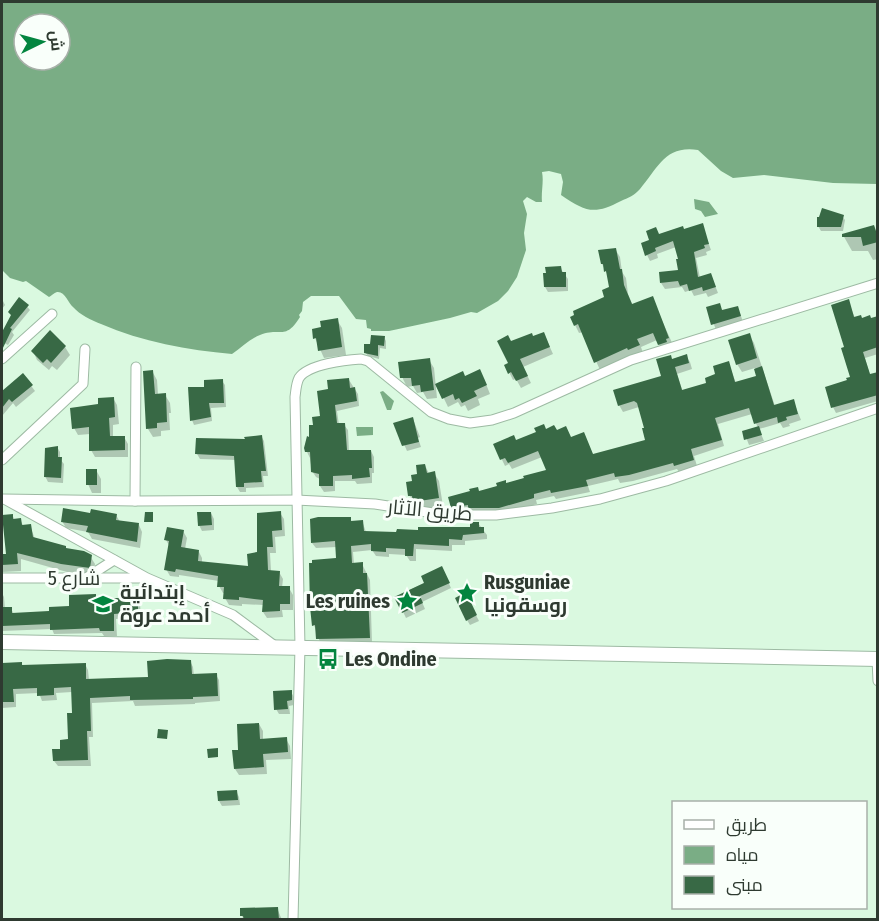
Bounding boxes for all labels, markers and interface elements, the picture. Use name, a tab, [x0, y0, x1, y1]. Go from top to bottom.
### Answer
north arrow	[12, 12, 72, 72]
text: ش	[46, 30, 67, 52]
street label: طريق الآثار	[385, 494, 473, 527]
street label: شارع 5	[48, 566, 100, 592]
place label: Rusguniae روسقونيا	[484, 570, 570, 617]
place label: إبتدائية أحمد عروة	[120, 580, 210, 627]
place icon: Rusguniae روسقونيا	[455, 581, 479, 605]
place label: Les ruines	[306, 589, 390, 613]
place icon: Les ruines	[395, 589, 419, 613]
school or university icon: إبتدائية أحمد عروة	[91, 592, 115, 616]
bus stop icon: Les Ondine	[316, 647, 340, 671]
place label: Les Ondine	[345, 647, 437, 671]
legend	[672, 801, 867, 909]
text: طريق	[726, 814, 767, 837]
text: مياه	[726, 844, 759, 866]
text: مبنى	[726, 874, 763, 896]

